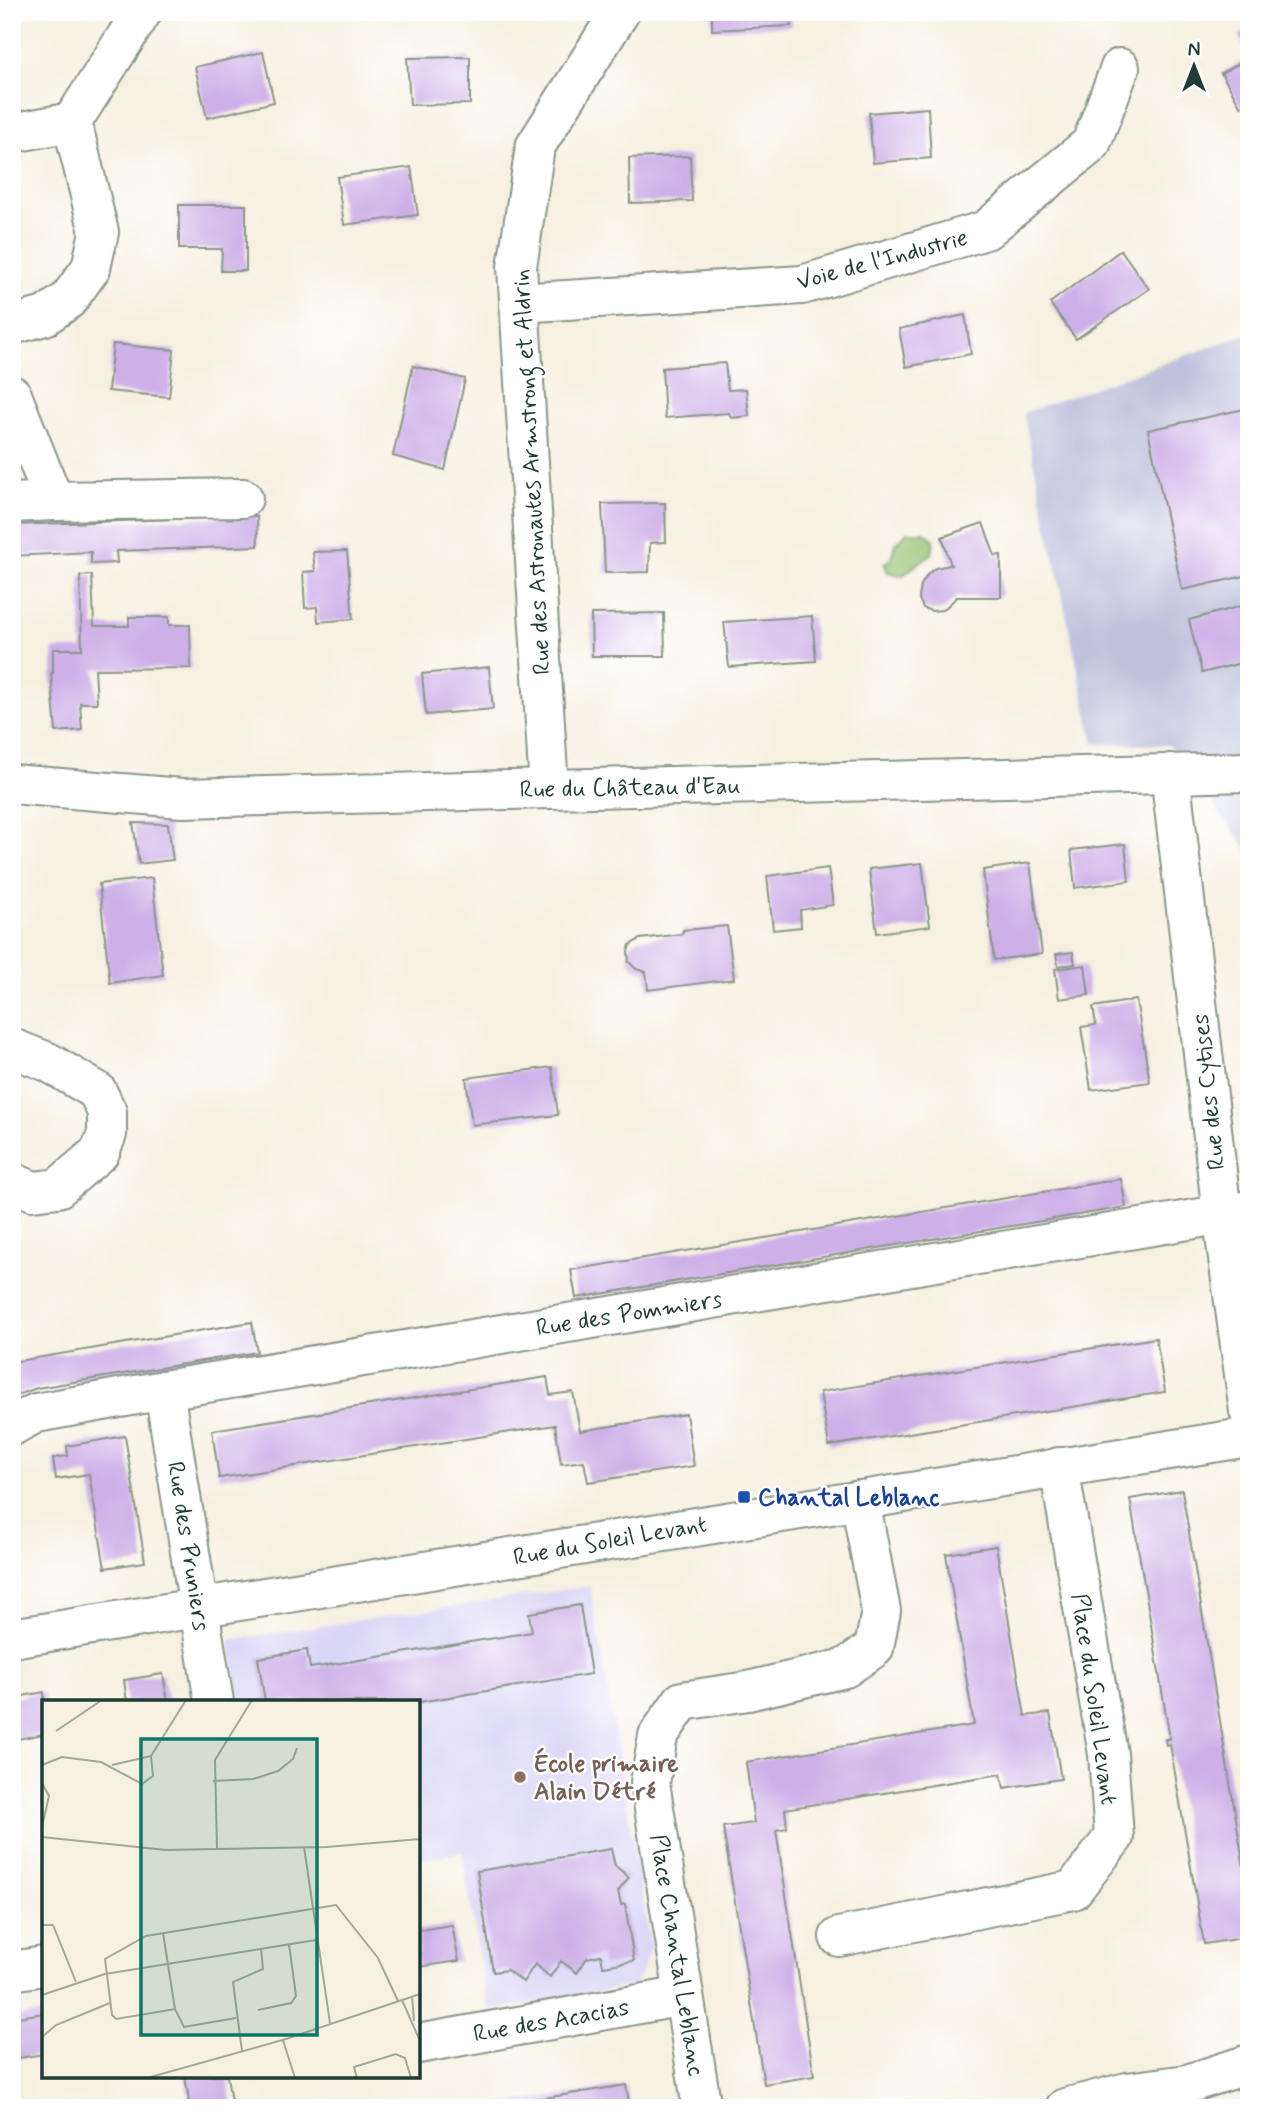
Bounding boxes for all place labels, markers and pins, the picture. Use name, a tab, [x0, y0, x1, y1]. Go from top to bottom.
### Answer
place label: Chantal Leblanc	[758, 1483, 939, 1514]
marker: Chantal Leblanc	[736, 1489, 752, 1505]
place label: École primaire Alain Détré	[534, 1747, 679, 1808]
marker: École primaire Alain Détré	[512, 1769, 528, 1785]

